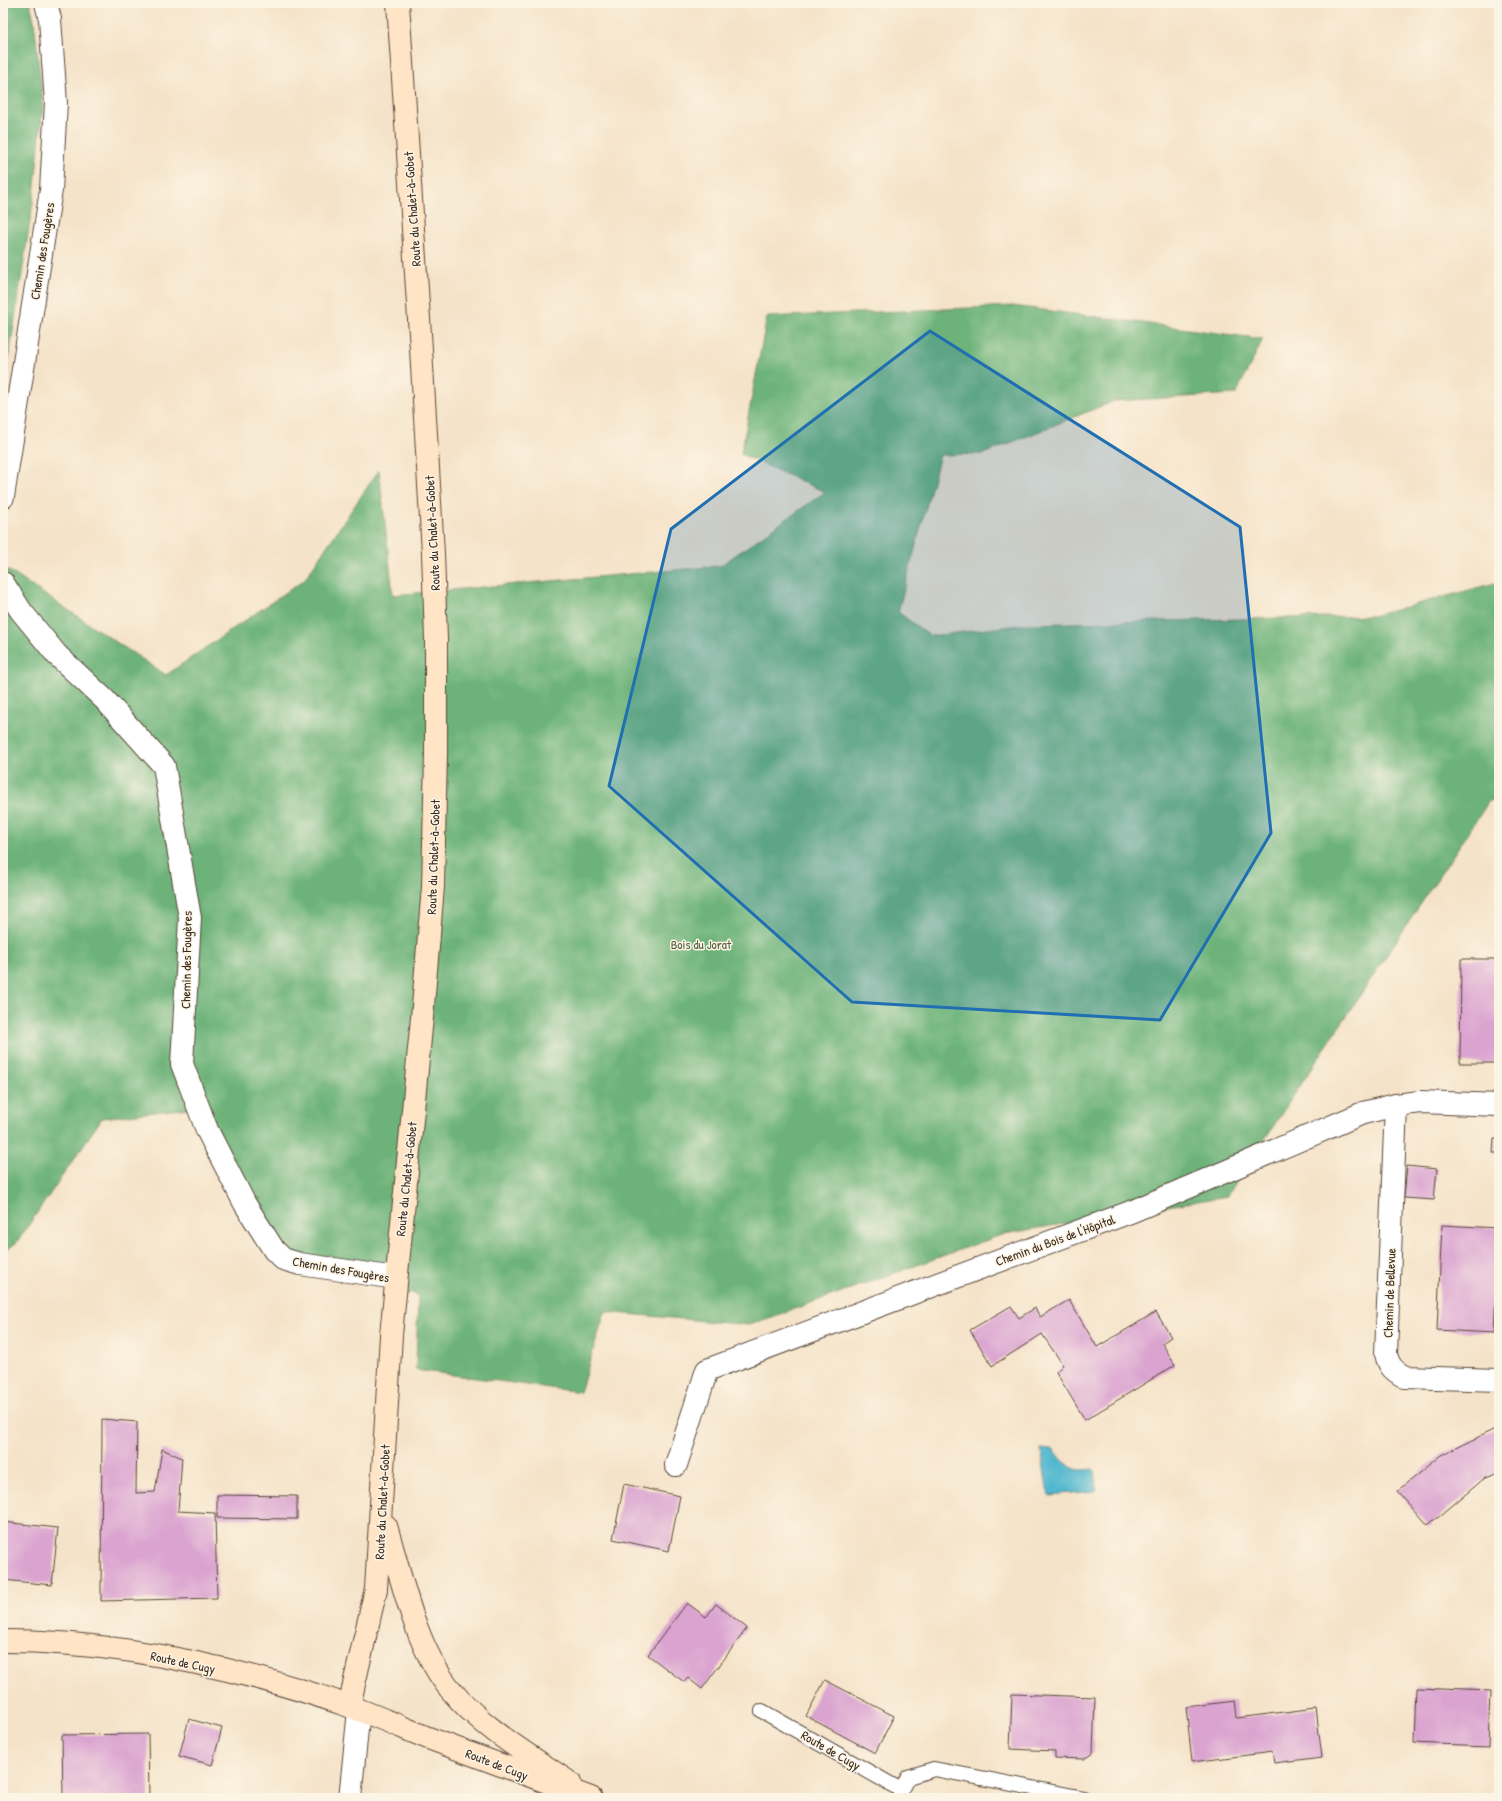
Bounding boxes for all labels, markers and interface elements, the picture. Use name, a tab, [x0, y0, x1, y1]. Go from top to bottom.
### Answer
street label: Route du Chalet-à-Gobet	[399, 150, 425, 267]
street label: Chemin des Fougères	[25, 201, 59, 301]
street label: Route du Chalet-à-Gobet	[420, 475, 444, 591]
street label: Route du Chalet-à-Gobet	[422, 799, 444, 915]
street label: Chemin des Fougères	[176, 911, 196, 1009]
park label: Bois du Jorat	[671, 935, 732, 953]
street label: Route du Chalet-à-Gobet	[391, 1120, 421, 1237]
street label: Chemin du Bois de l'Hôpital	[993, 1210, 1118, 1270]
street label: Chemin de Bellevue	[1378, 1248, 1400, 1338]
street label: Chemin des Fougères	[291, 1252, 391, 1286]
street label: Route du Chalet-à-Gobet	[370, 1444, 394, 1560]
street label: Route de Cugy	[149, 1646, 218, 1678]
street label: Route de Cugy	[798, 1726, 864, 1774]
street label: Route de Cugy	[463, 1744, 531, 1784]

